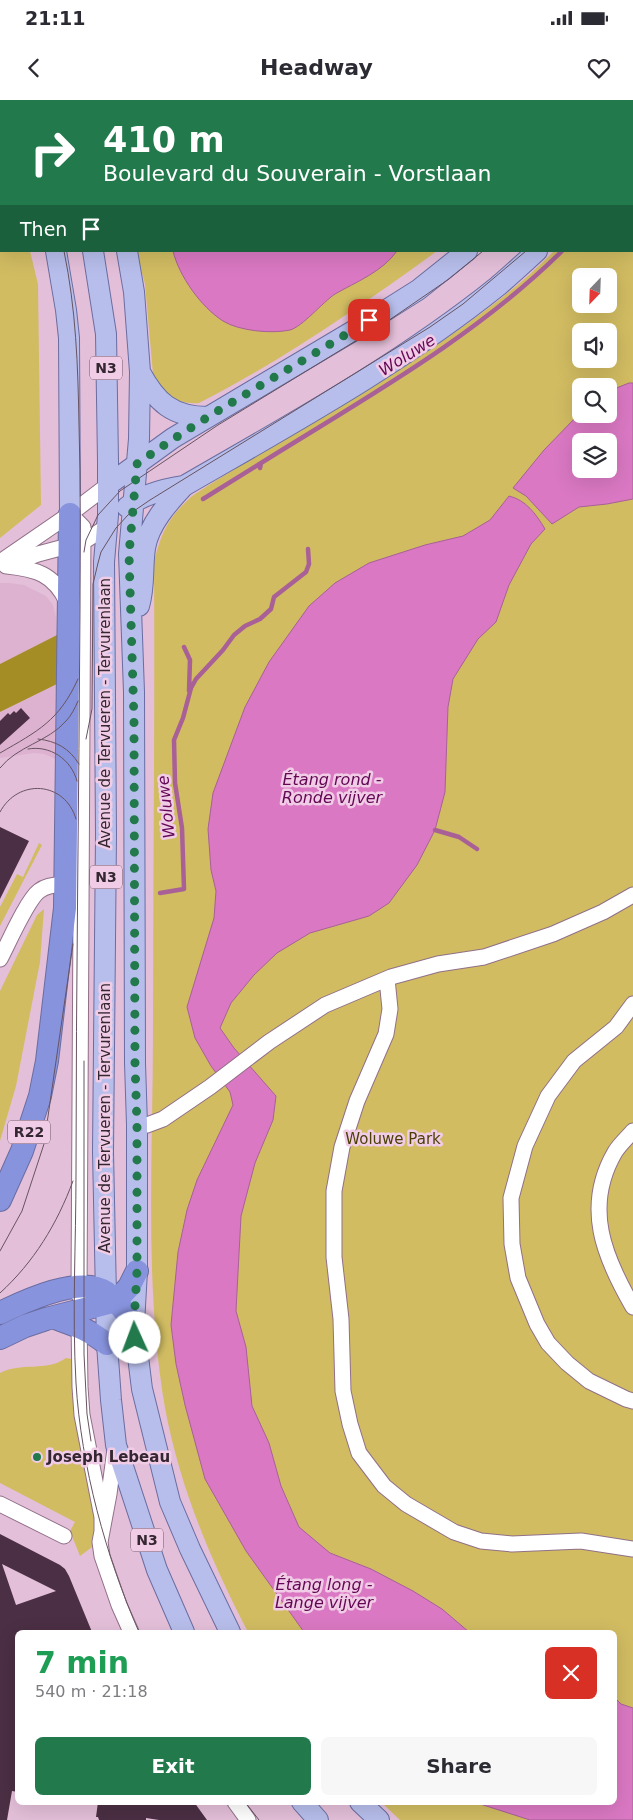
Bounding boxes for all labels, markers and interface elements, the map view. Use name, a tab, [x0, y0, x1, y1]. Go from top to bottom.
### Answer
text: 21:11	[25, 7, 85, 29]
icon: back	[20, 54, 48, 82]
icon: heart	[585, 54, 613, 82]
text: Headway	[260, 55, 373, 80]
icon: right	[20, 120, 85, 185]
text: 410 m	[103, 120, 225, 160]
text: Boulevard du Souverain - Vorstlaan	[103, 161, 492, 186]
icon: arrive	[77, 215, 105, 243]
text: Then	[20, 218, 67, 240]
north arrow	[572, 268, 618, 312]
map controls	[572, 268, 617, 478]
pin	[348, 299, 390, 341]
icon: arrive	[355, 306, 383, 334]
button: sound	[572, 323, 617, 368]
water label: Woluwe	[375, 330, 439, 380]
road number: N3	[90, 356, 122, 380]
button: search	[572, 378, 617, 423]
button: layers	[572, 433, 617, 478]
street label: Avenue de Tervueren - Tervurenlaan	[96, 578, 114, 848]
water label: Étang rond - Ronde vijver	[282, 770, 384, 807]
water label: Woluwe	[153, 774, 179, 839]
road number: N3	[90, 866, 122, 889]
street label: Avenue de Tervueren - Tervurenlaan	[96, 983, 114, 1253]
road number: R22	[8, 1120, 50, 1144]
park label: Woluwe Park	[345, 1130, 441, 1148]
position arrow	[108, 1311, 160, 1363]
place label: Joseph Lebeau	[46, 1448, 170, 1466]
marker: Joseph Lebeau	[31, 1451, 43, 1463]
road number: N3	[131, 1528, 163, 1552]
water label: Étang long - Lange vijver	[275, 1575, 375, 1612]
text: 7 min	[35, 1645, 129, 1680]
button: close	[545, 1647, 597, 1699]
text: 540 m · 21:18	[35, 1682, 148, 1701]
button: Exit	[35, 1737, 311, 1795]
button: Share	[321, 1737, 597, 1795]

